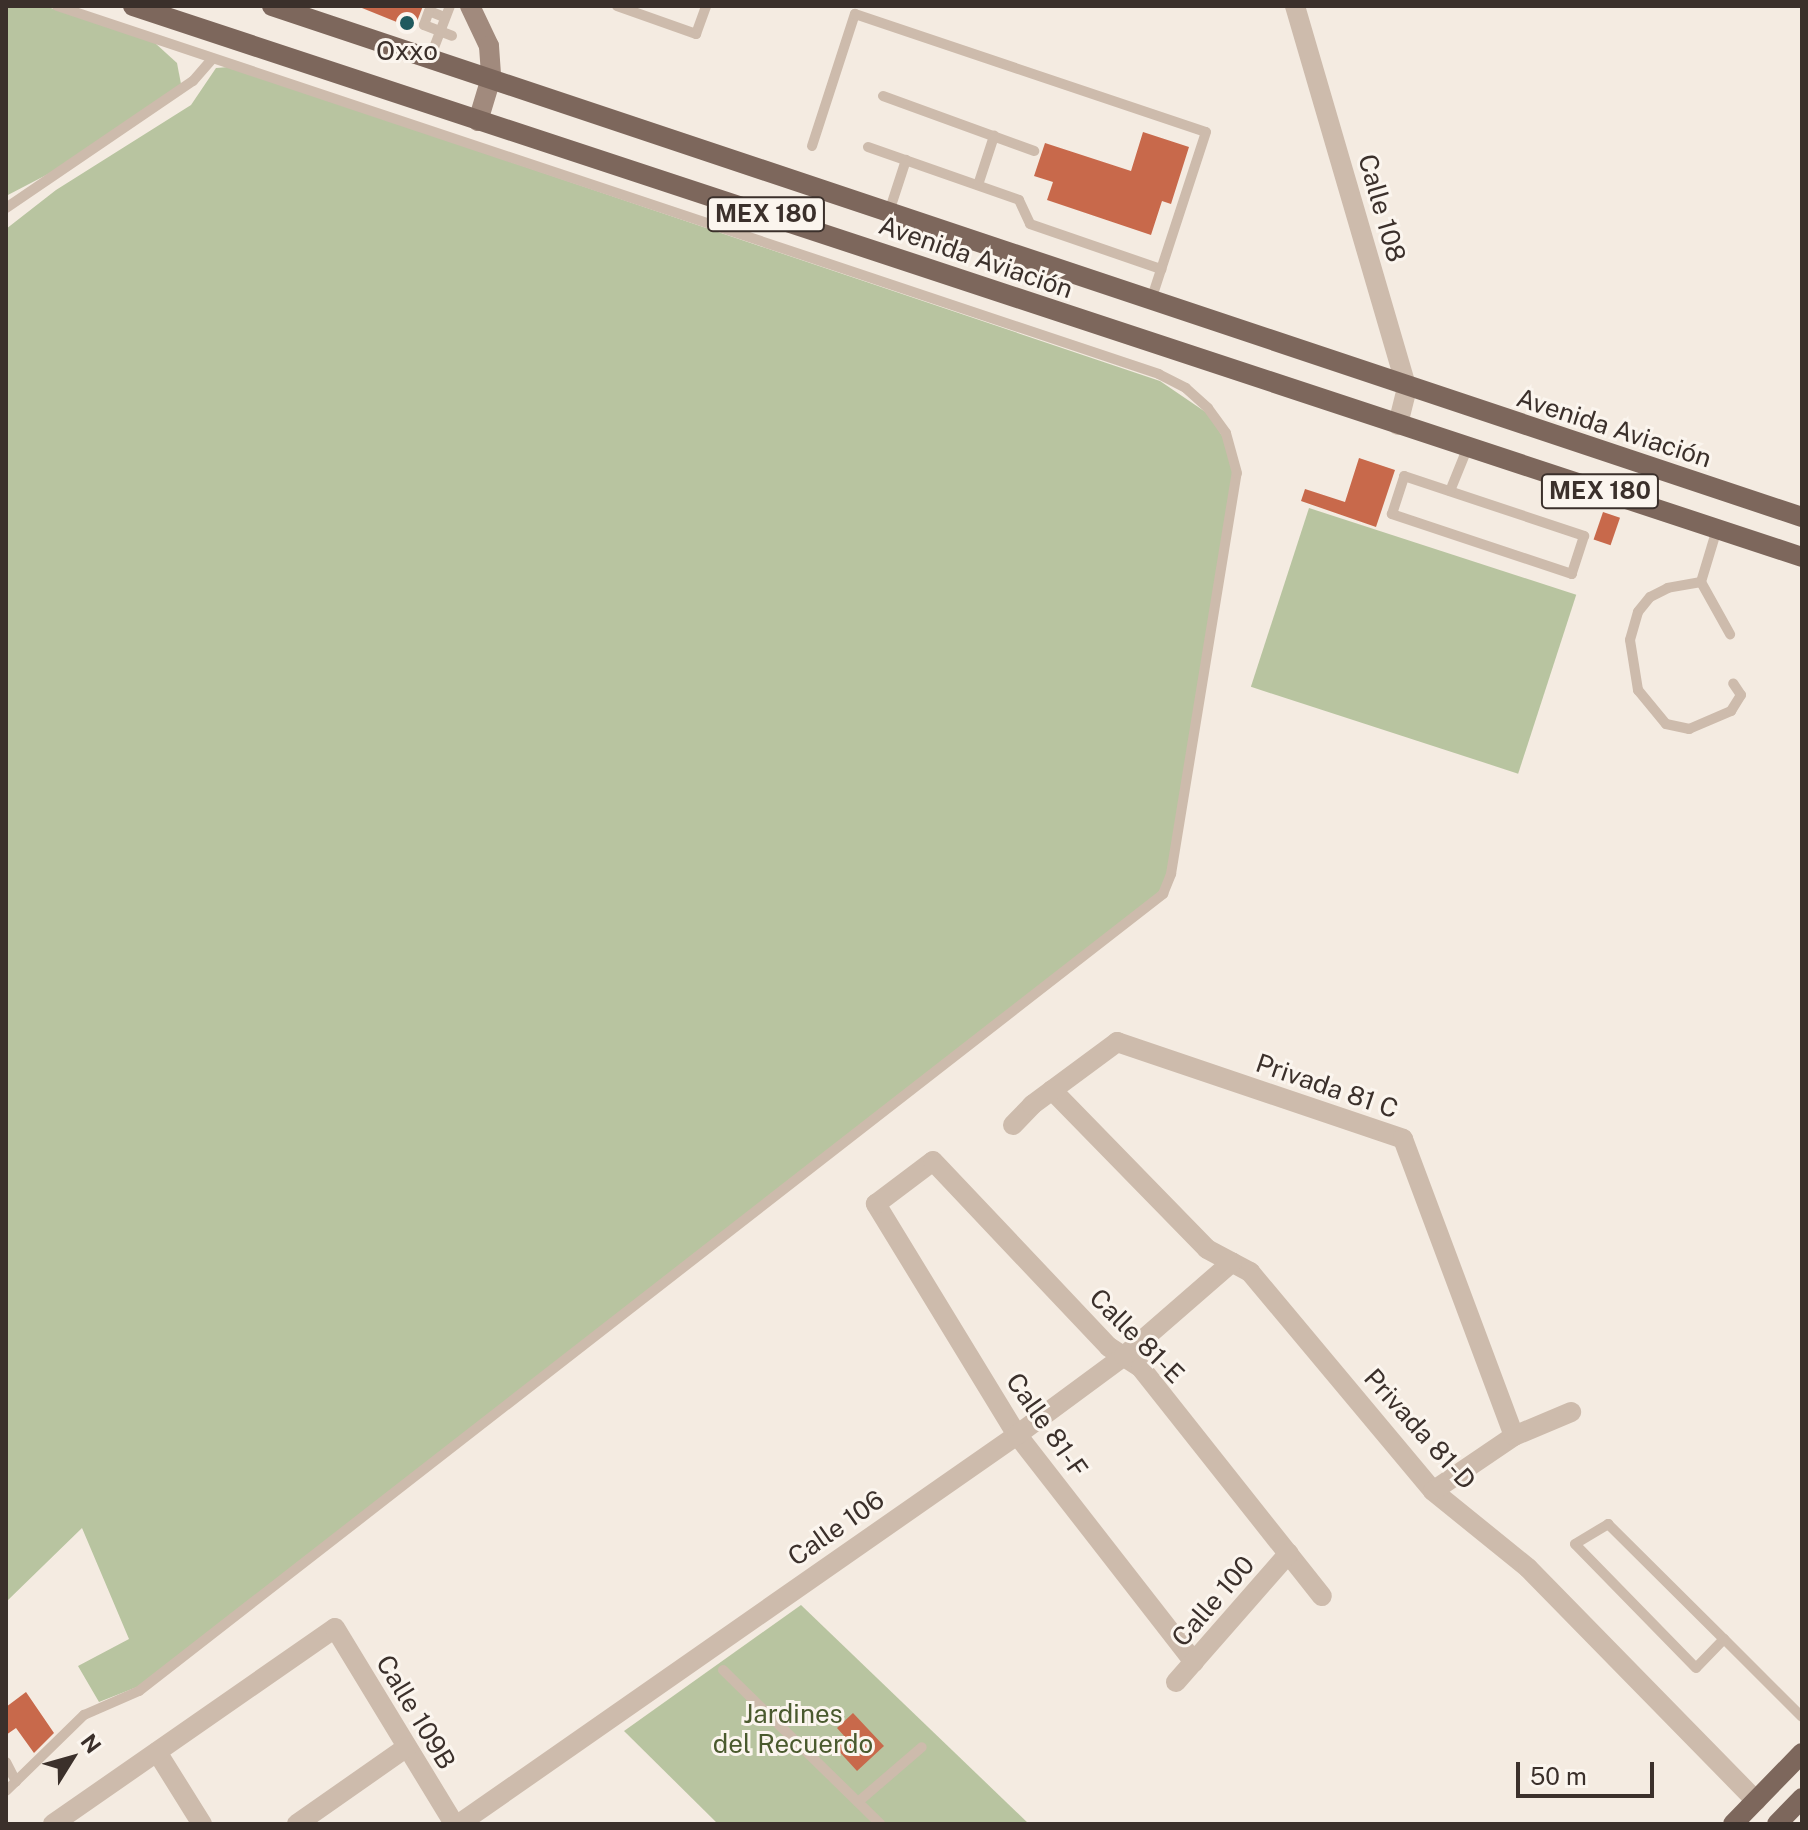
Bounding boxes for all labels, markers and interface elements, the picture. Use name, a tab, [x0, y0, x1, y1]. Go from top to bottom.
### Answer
marker: Oxxo	[398, 14, 416, 32]
place label: Oxxo	[376, 35, 438, 67]
street label: Calle 108	[1352, 150, 1412, 266]
road number: MEX 180	[706, 194, 826, 234]
street label: Avenida Aviación	[875, 209, 1077, 305]
street label: Avenida Aviación	[1513, 382, 1715, 474]
road number: MEX 180	[1540, 471, 1660, 511]
street label: Privada 81 C	[1252, 1047, 1402, 1125]
street label: Calle 81-E	[1083, 1282, 1191, 1390]
street label: Privada 81-D	[1358, 1362, 1482, 1496]
street label: Calle 81-F	[1000, 1367, 1094, 1483]
street label: Calle 106	[782, 1484, 890, 1572]
street label: Calle 100	[1165, 1549, 1261, 1653]
street label: Calle 109B	[370, 1649, 462, 1775]
park label: Jardines del Recuerdo	[713, 1698, 873, 1760]
north arrow	[32, 1718, 112, 1798]
text: N	[76, 1729, 107, 1758]
scale bar	[1520, 1746, 1658, 1796]
text: 50 m	[1530, 1762, 1587, 1790]

